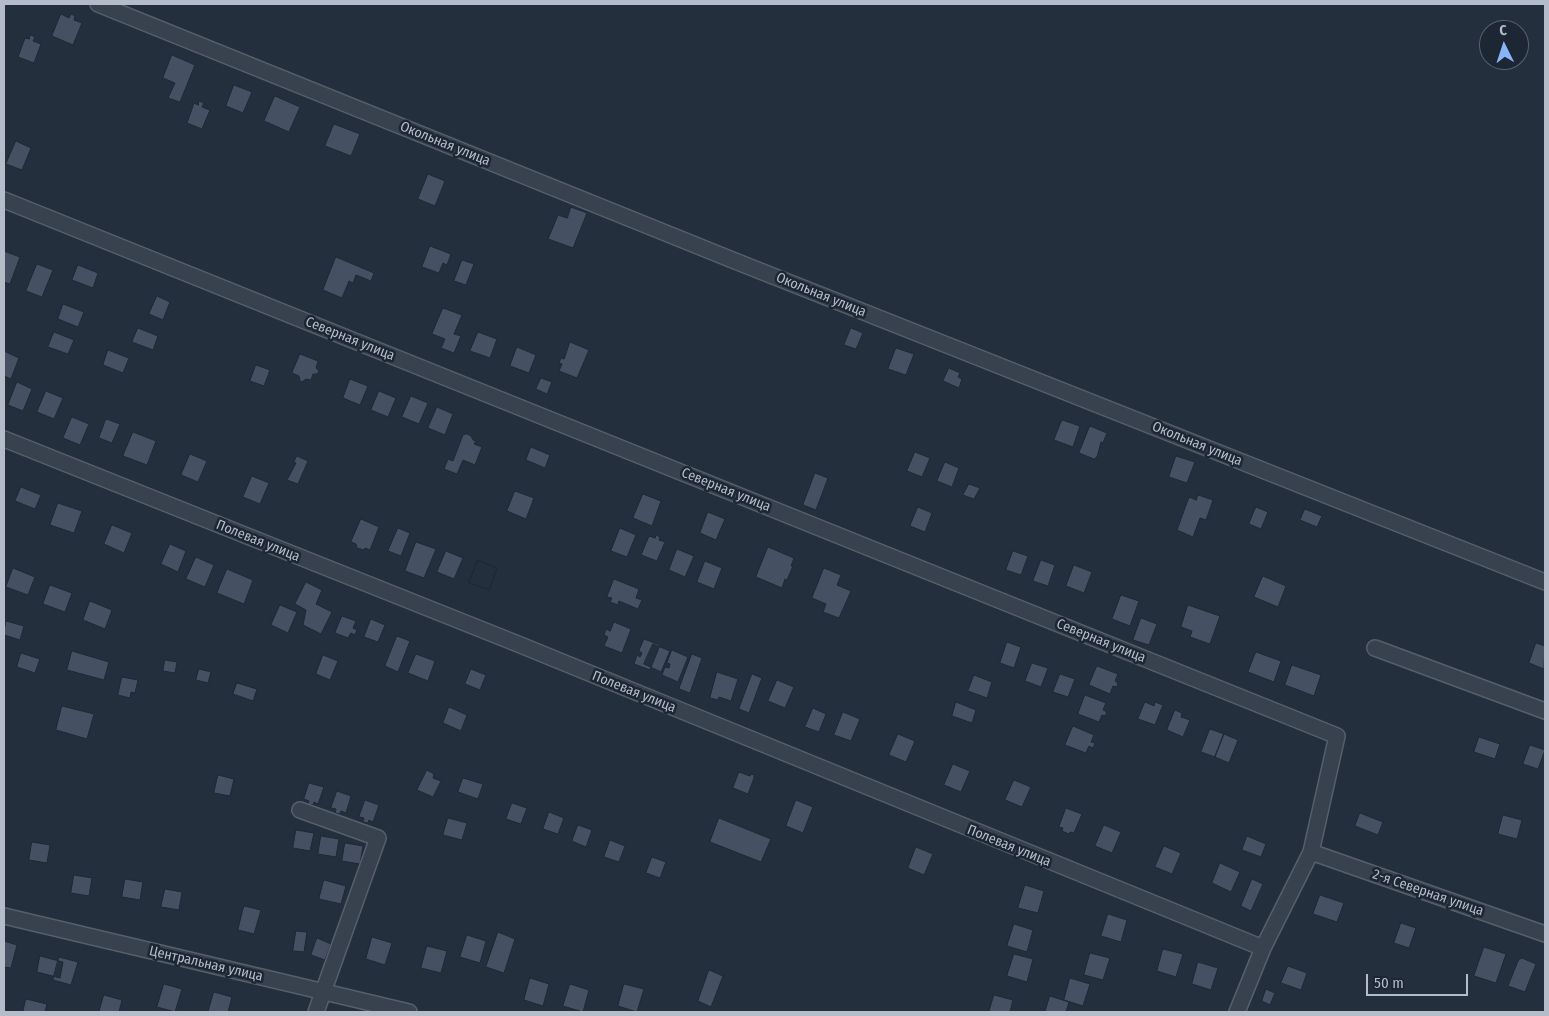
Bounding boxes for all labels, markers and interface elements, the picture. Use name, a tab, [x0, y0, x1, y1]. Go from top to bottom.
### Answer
north arrow	[1479, 20, 1529, 70]
text: С	[1499, 22, 1507, 39]
street label: Окольная улица	[397, 118, 493, 170]
street label: Окольная улица	[773, 269, 869, 321]
street label: Северная улица	[303, 313, 397, 365]
street label: Окольная улица	[1149, 418, 1245, 470]
street label: Северная улица	[679, 464, 773, 516]
street label: Полевая улица	[214, 517, 302, 565]
street label: Северная улица	[1054, 615, 1148, 667]
street label: Полевая улица	[590, 668, 678, 716]
street label: Полевая улица	[965, 822, 1053, 870]
street label: 2-я Северная улица	[1370, 866, 1486, 920]
street label: Центральная улица	[148, 943, 264, 985]
scale bar	[1369, 964, 1472, 996]
text: 50 m	[1374, 974, 1404, 992]

